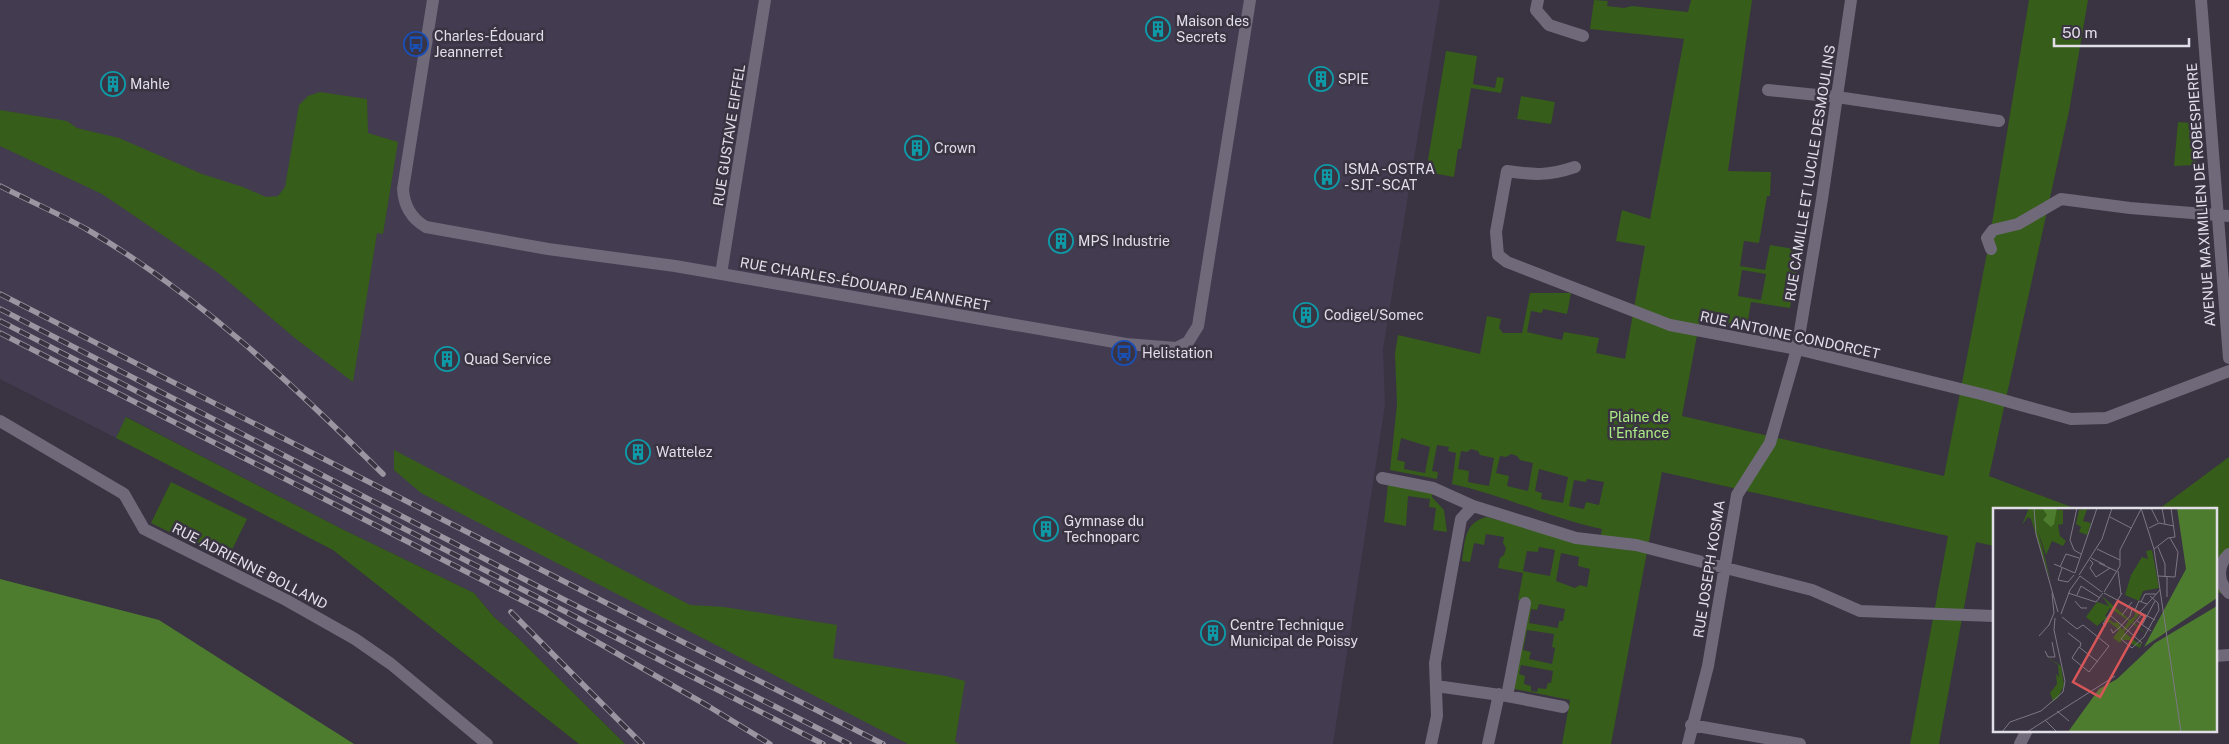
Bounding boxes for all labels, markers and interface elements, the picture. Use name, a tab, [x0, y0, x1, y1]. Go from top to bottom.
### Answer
place label: Maison des Secrets	[1176, 13, 1249, 45]
scale bar	[2054, 15, 2189, 47]
building icon: Maison des Secrets	[1145, 16, 1171, 42]
text: 50 m	[2062, 24, 2097, 41]
place label: Charles-Édouard Jeannerret	[434, 27, 544, 60]
bus stop icon: Charles-Édouard Jeannerret	[403, 31, 429, 57]
street label: RUE CAMILLE ET LUCILE DESMOULINS	[1782, 44, 1838, 302]
street label: AVENUE MAXIMILIEN DE ROBESPIERRE	[2184, 62, 2218, 328]
street label: RUE GUSTAVE EIFFEL	[710, 63, 748, 207]
building icon: SPIE	[1308, 66, 1334, 92]
building icon: Mahle	[100, 71, 126, 97]
place label: SPIE	[1338, 71, 1369, 87]
place label: Mahle	[130, 76, 170, 92]
building icon: Crown	[904, 135, 930, 161]
place label: Crown	[934, 140, 976, 156]
place label: ISMA - OSTRA - SJT - SCAT	[1344, 161, 1435, 193]
building icon: ISMA - OSTRA - SJT - SCAT	[1314, 164, 1340, 190]
building icon: MPS Industrie	[1048, 228, 1074, 254]
place label: MPS Industrie	[1078, 233, 1170, 249]
street label: RUE CHARLES-ÉDOUARD JEANNERET	[739, 253, 991, 314]
building icon: Codigel/Somec	[1293, 302, 1319, 328]
place label: Codigel/Somec	[1324, 307, 1424, 323]
street label: RUE ANTOINE CONDORCET	[1699, 308, 1881, 362]
bus stop icon: Helistation	[1111, 340, 1137, 366]
place label: Helistation	[1142, 345, 1213, 361]
building icon: Quad Service	[434, 346, 460, 372]
place label: Quad Service	[464, 351, 551, 367]
park label: Plaine de l'Enfance	[1609, 409, 1669, 441]
building icon: Wattelez	[625, 439, 651, 465]
place label: Wattelez	[656, 444, 713, 460]
street label: RUE JOSEPH KOSMA	[1690, 499, 1728, 639]
inset map	[1993, 508, 2216, 732]
place label: Gymnase du Technoparc	[1064, 513, 1144, 545]
building icon: Gymnase du Technoparc	[1033, 516, 1059, 542]
street label: RUE ADRIENNE BOLLAND	[170, 520, 330, 612]
place label: Centre Technique Municipal de Poissy	[1230, 617, 1359, 649]
building icon: Centre Technique Municipal de Poissy	[1200, 620, 1226, 646]

